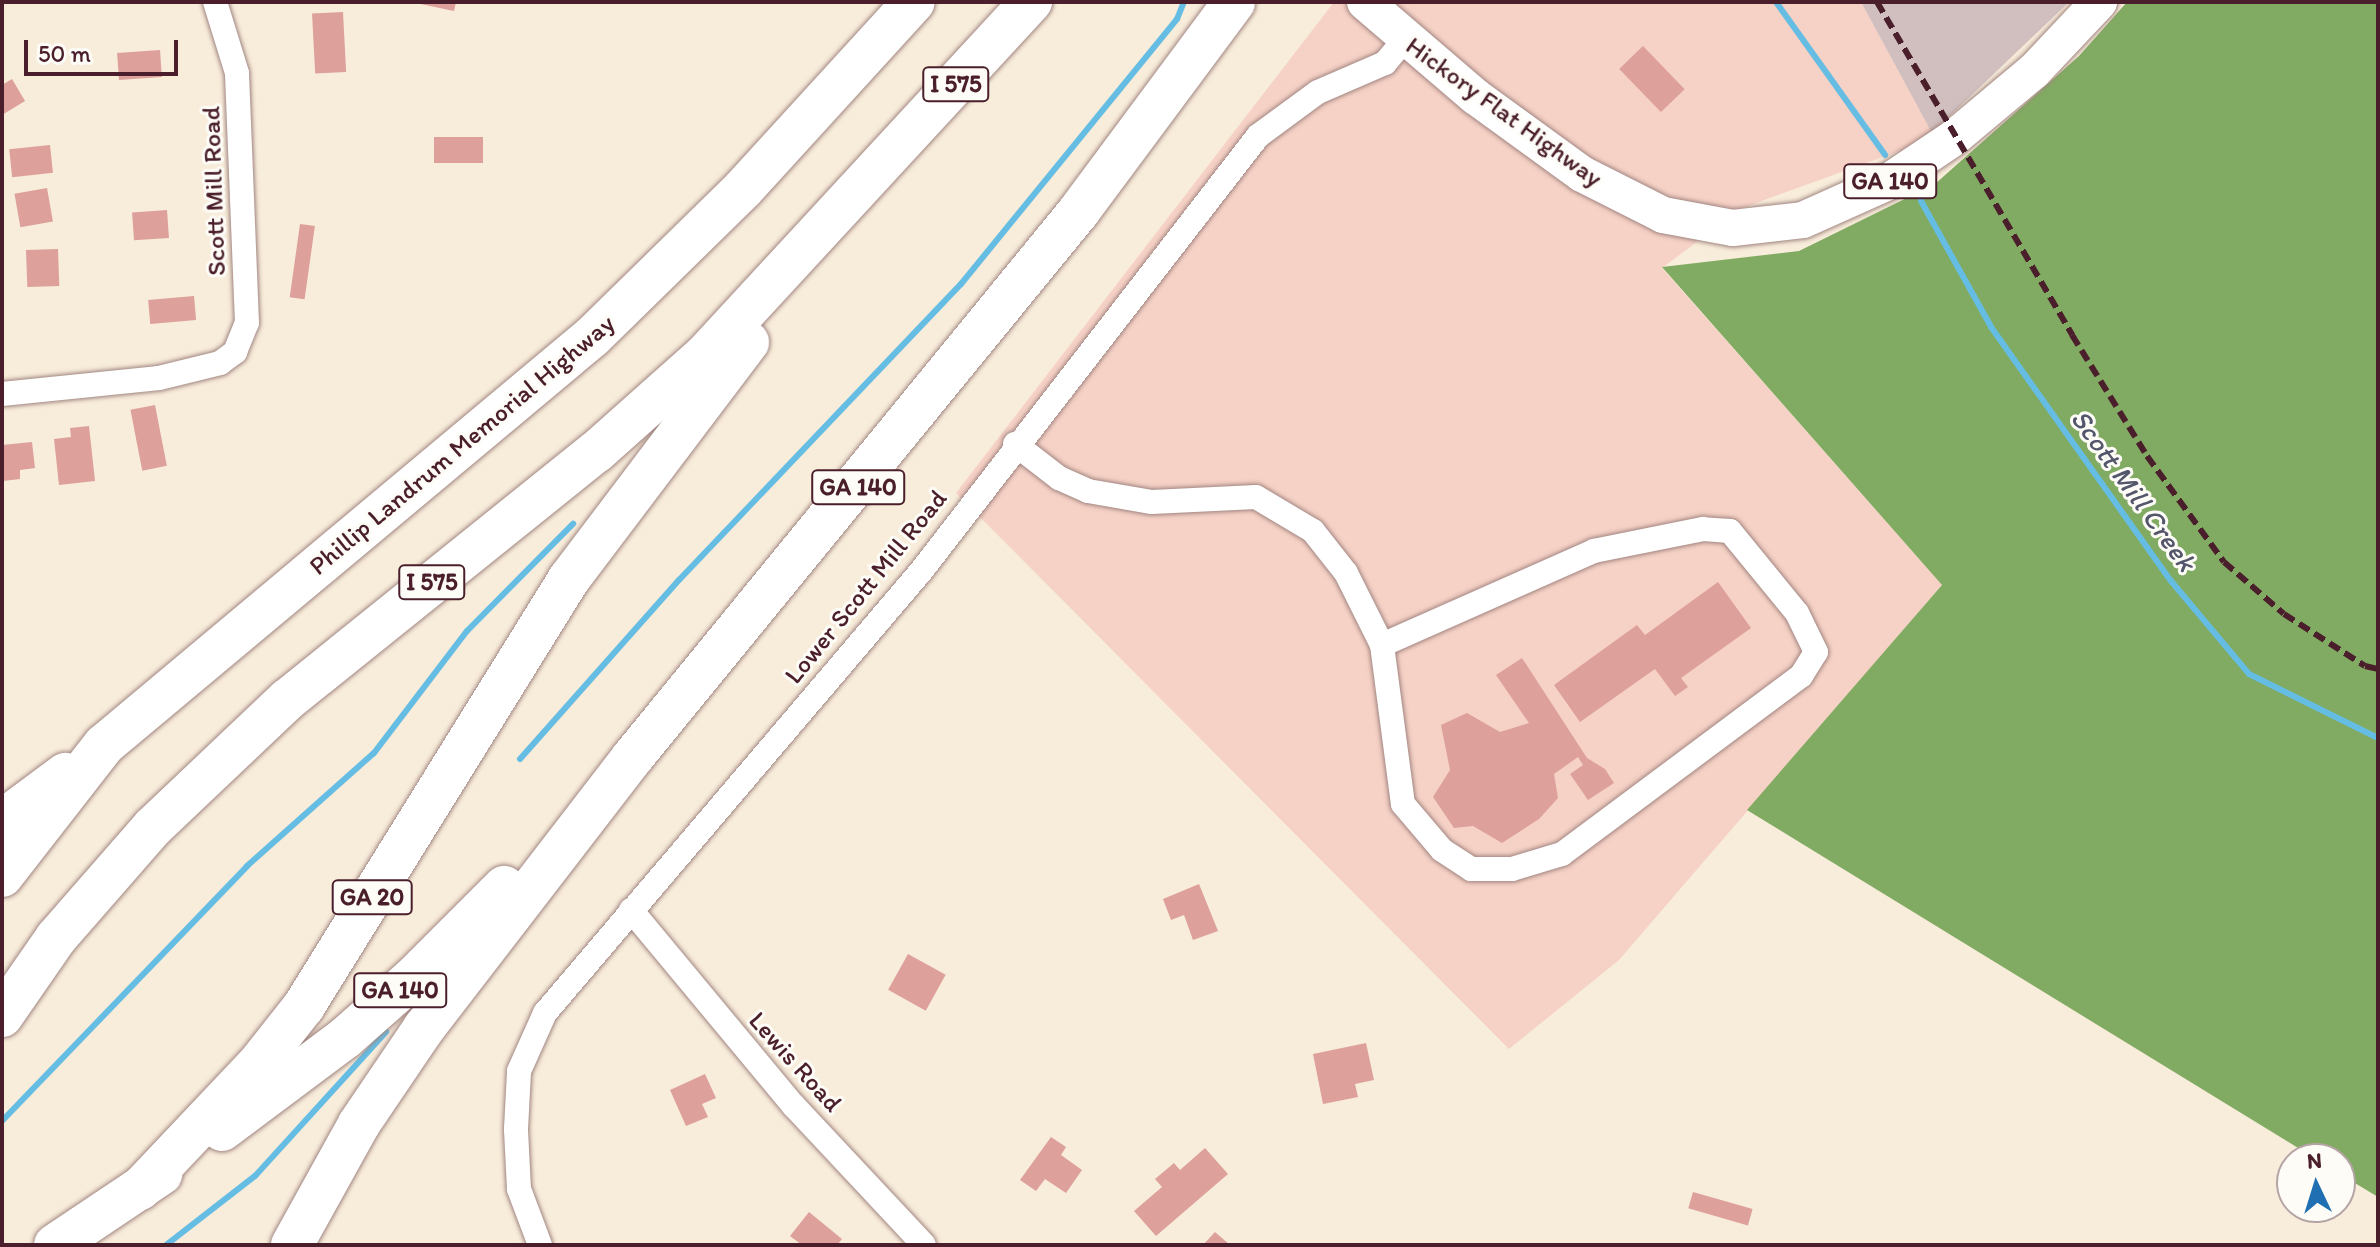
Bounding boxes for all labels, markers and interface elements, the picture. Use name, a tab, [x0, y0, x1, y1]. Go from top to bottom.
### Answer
scale bar	[28, 24, 182, 74]
street label: Hickory Flat Highway	[1400, 30, 1608, 194]
text: 50 m	[38, 39, 91, 68]
road number: I 575	[922, 64, 990, 104]
street label: Scott Mill Road	[195, 106, 233, 276]
road number: GA 140	[1842, 161, 1938, 201]
street label: Phillip Landrum Memorial Highway	[303, 308, 621, 582]
water label: Scott Mill Creek	[2064, 403, 2204, 577]
road number: GA 140	[810, 467, 906, 507]
street label: Lower Scott Mill Road	[778, 484, 954, 690]
road number: I 575	[398, 562, 466, 602]
road number: GA 20	[330, 877, 414, 917]
road number: GA 140	[352, 970, 448, 1010]
street label: Lewis Road	[742, 1006, 848, 1118]
north arrow	[2276, 1143, 2356, 1223]
text: N	[2306, 1147, 2323, 1175]

